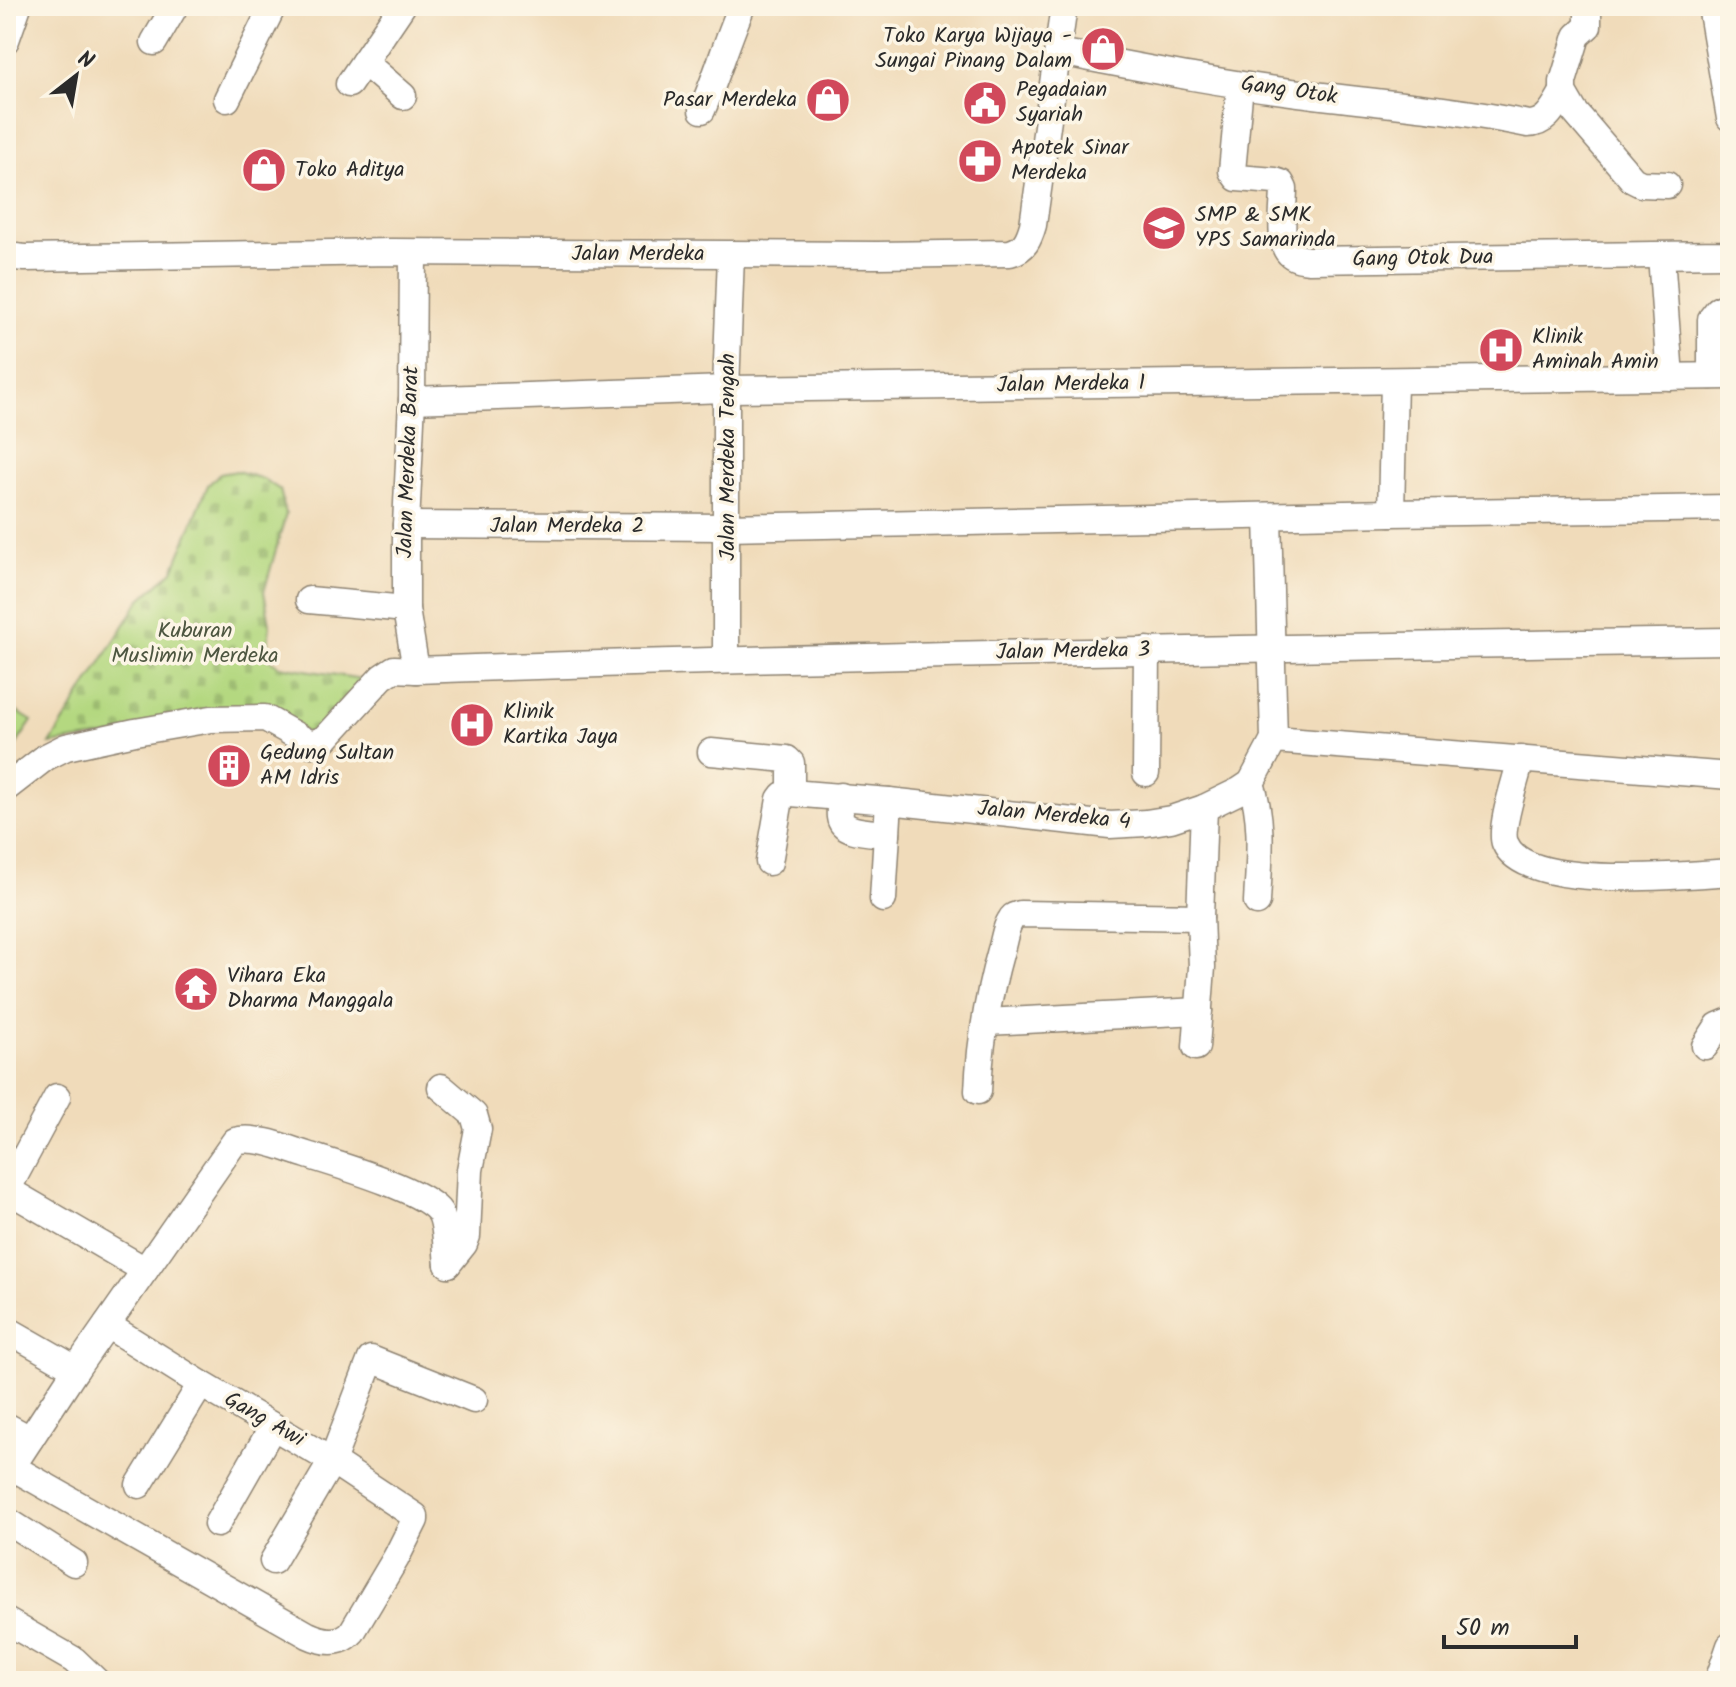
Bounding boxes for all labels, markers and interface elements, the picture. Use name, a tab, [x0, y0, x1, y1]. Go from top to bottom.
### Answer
place label: Toko Karya Wijaya - Sungai Pinang Dalam	[875, 19, 1072, 79]
shop icon: Toko Karya Wijaya - Sungai Pinang Dalam	[1079, 25, 1127, 73]
north arrow	[36, 36, 116, 116]
text: N	[70, 42, 100, 80]
street label: Gang Otok	[1239, 67, 1340, 115]
place label: Pegadaian Syariah	[1016, 73, 1107, 133]
shop icon: Pasar Merdeka	[804, 76, 852, 124]
public building icon: Pegadaian Syariah	[961, 79, 1009, 127]
place label: Pasar Merdeka	[663, 83, 797, 118]
place label: Apotek Sinar Merdeka	[1011, 131, 1130, 191]
pharmacy icon: Apotek Sinar Merdeka	[956, 137, 1004, 185]
shop icon: Toko Aditya	[240, 146, 288, 194]
place label: Toko Aditya	[295, 153, 405, 188]
place label: SMP & SMK YPS Samarinda	[1195, 198, 1335, 258]
school or university icon: SMP & SMK YPS Samarinda	[1140, 204, 1188, 252]
street label: Jalan Merdeka	[572, 237, 704, 272]
street label: Gang Otok Dua	[1352, 240, 1494, 278]
place label: Klinik Aminah Amin	[1532, 320, 1659, 380]
hospital icon: Klinik Aminah Amin	[1477, 326, 1525, 374]
street label: Jalan Merdeka Tengah	[711, 353, 746, 561]
street label: Jalan Merdeka Barat	[388, 365, 430, 559]
street label: Jalan Merdeka 1	[996, 366, 1146, 404]
street label: Jalan Merdeka 2	[490, 509, 644, 544]
park label: Kuburan Muslimin Merdeka	[111, 614, 279, 674]
street label: Jalan Merdeka 3	[996, 633, 1150, 671]
place label: Klinik Kartika Jaya	[503, 695, 618, 755]
hospital icon: Klinik Kartika Jaya	[448, 701, 496, 749]
place label: Gedung Sultan AM Idris	[260, 736, 394, 796]
building icon: Gedung Sultan AM Idris	[205, 742, 253, 790]
street label: Jalan Merdeka 4	[976, 792, 1132, 840]
place label: Vihara Eka Dharma Manggala	[227, 959, 394, 1019]
temple icon: Vihara Eka Dharma Manggala	[172, 965, 220, 1013]
street label: Gang Awi	[217, 1383, 312, 1458]
scale bar	[1444, 1599, 1576, 1649]
text: 50 m	[1456, 1609, 1510, 1648]

